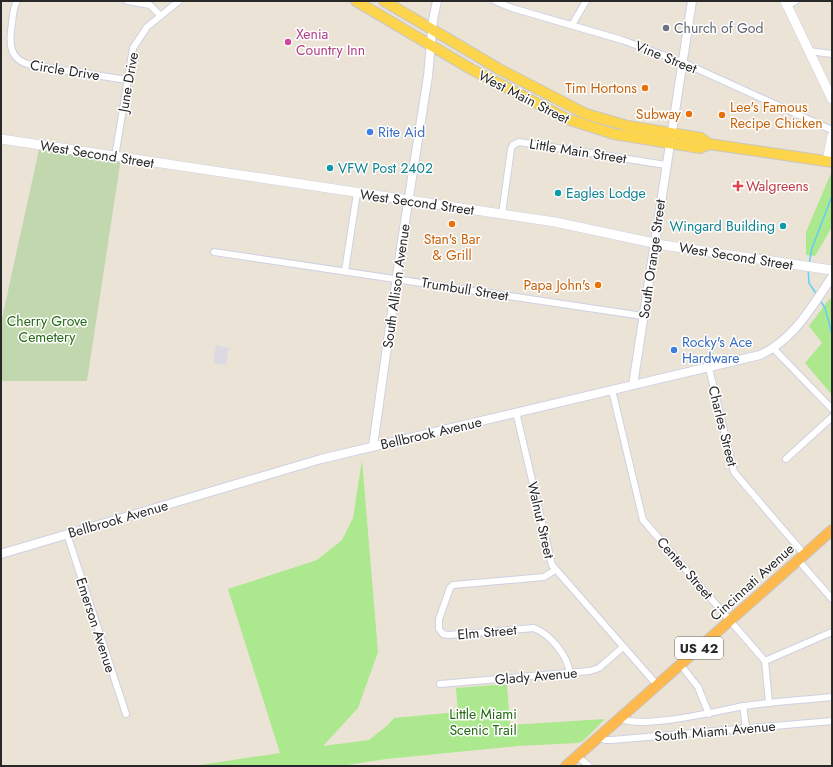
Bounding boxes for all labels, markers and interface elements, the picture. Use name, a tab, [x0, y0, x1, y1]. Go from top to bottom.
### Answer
place label: Church of God	[674, 18, 763, 38]
marker: Church of God	[661, 23, 671, 33]
place label: Xenia Country Inn	[296, 24, 365, 60]
street label: Vine Street	[632, 36, 700, 79]
marker: Xenia Country Inn	[283, 37, 293, 47]
street label: June Drive	[113, 50, 143, 116]
street label: Circle Drive	[29, 55, 101, 85]
street label: West Main Street	[475, 65, 574, 129]
place label: Tim Hortons	[565, 78, 637, 98]
marker: Tim Hortons	[640, 83, 650, 93]
place label: Lee's Famous Recipe Chicken	[730, 97, 823, 133]
place label: Subway	[636, 104, 682, 124]
marker: Subway	[684, 109, 694, 119]
marker: Lee's Famous Recipe Chicken	[717, 110, 727, 120]
place label: Rite Aid	[378, 122, 425, 142]
marker: Rite Aid	[365, 127, 375, 137]
street label: Little Main Street	[528, 133, 629, 169]
street label: West Second Street	[38, 135, 156, 173]
place label: VFW Post 2402	[338, 158, 433, 178]
marker: VFW Post 2402	[325, 163, 335, 173]
place label: Walgreens	[746, 176, 809, 196]
marker: Walgreens	[733, 181, 743, 191]
place label: Eagles Lodge	[566, 183, 646, 203]
street label: West Second Street	[359, 184, 476, 220]
marker: Eagles Lodge	[553, 188, 563, 198]
street label: South Orange Street	[634, 197, 670, 320]
place label: Wingard Building	[669, 216, 775, 236]
marker: Stan's Bar & Grill	[447, 219, 457, 229]
marker: Wingard Building	[778, 221, 788, 231]
street label: South Allison Avenue	[377, 223, 415, 349]
place label: Stan's Bar & Grill	[424, 229, 480, 265]
street label: West Second Street	[677, 237, 795, 275]
street label: Trumbull Street	[420, 272, 511, 306]
place label: Papa John's	[524, 275, 590, 295]
marker: Papa John's	[593, 280, 603, 290]
park label: Cherry Grove Cemetery	[7, 311, 87, 347]
place label: Rocky's Ace Hardware	[682, 332, 752, 368]
marker: Rocky's Ace Hardware	[669, 345, 679, 355]
street label: Charles Street	[703, 384, 743, 469]
street label: Bellbrook Avenue	[378, 412, 484, 454]
street label: Walnut Street	[522, 480, 560, 561]
street label: Bellbrook Avenue	[66, 495, 170, 543]
street label: Center Street	[652, 532, 718, 604]
street label: Cincinnati Avenue	[705, 539, 799, 625]
street label: Emerson Avenue	[71, 575, 121, 675]
street label: Elm Street	[457, 619, 518, 645]
road number: US 42	[675, 637, 723, 659]
street label: Glady Avenue	[494, 662, 578, 690]
park label: Little Miami Scenic Trail	[449, 704, 517, 740]
street label: South Miami Avenue	[654, 716, 776, 746]

